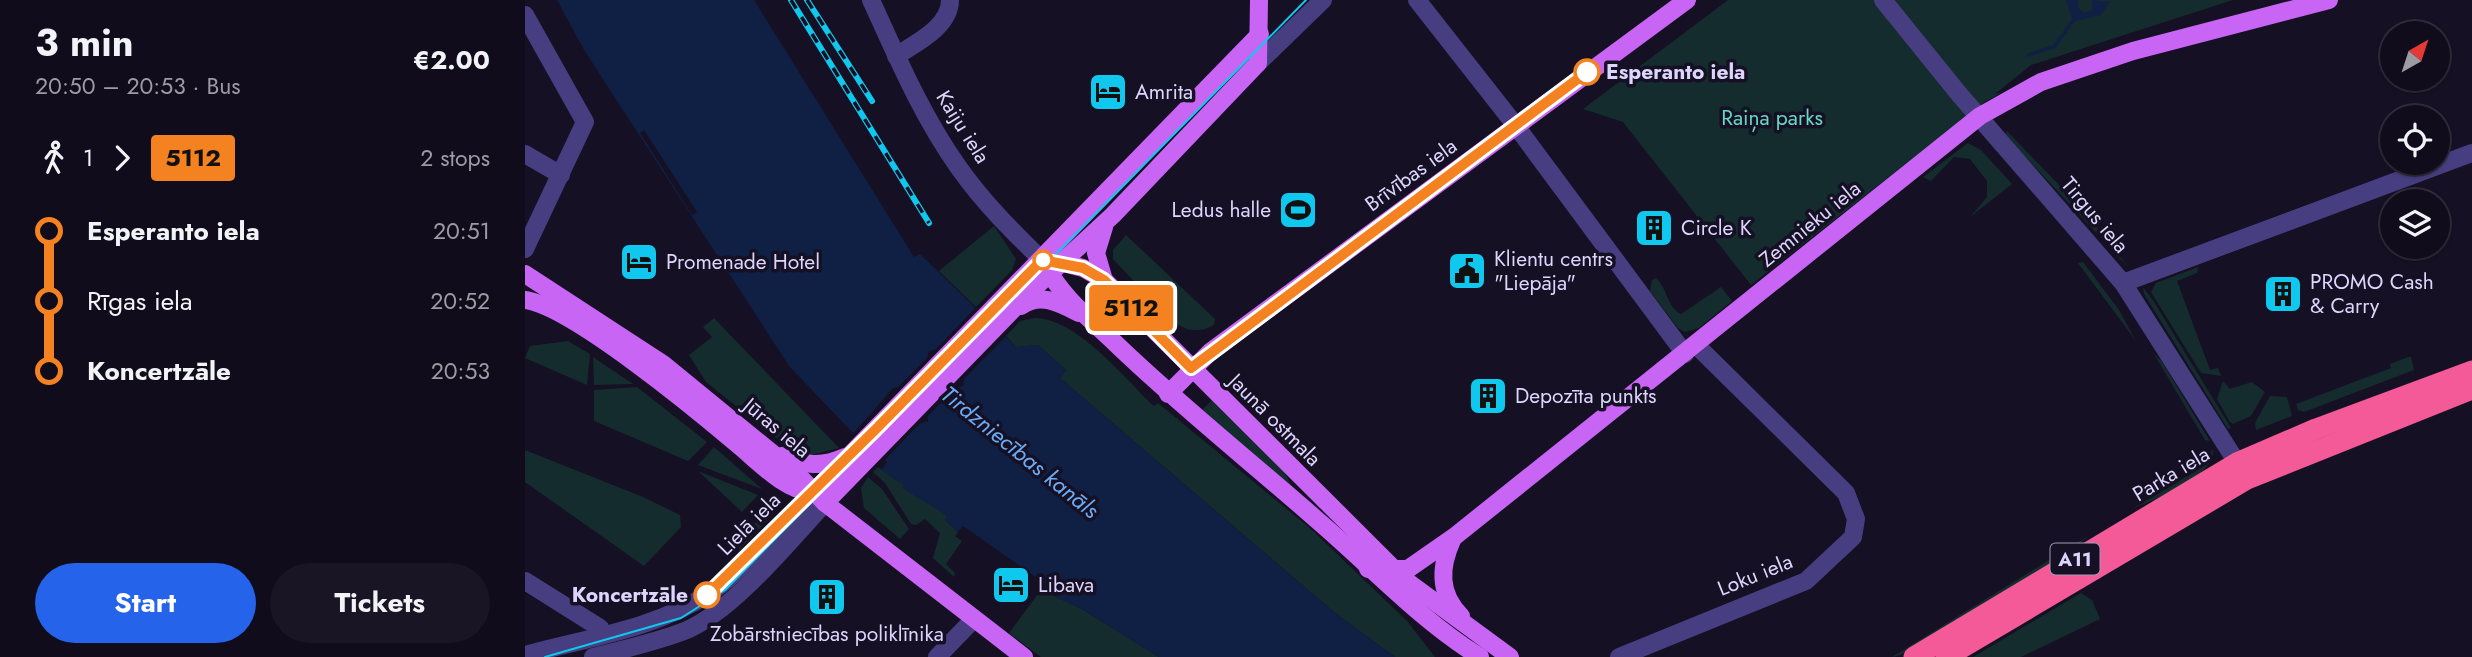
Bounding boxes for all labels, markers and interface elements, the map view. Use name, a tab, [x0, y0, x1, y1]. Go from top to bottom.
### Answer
text: 3 min	[35, 15, 134, 70]
north arrow	[2380, 21, 2450, 91]
map controls	[2380, 21, 2450, 259]
text: €2.00	[413, 41, 490, 79]
place label: Esperanto iela	[1606, 57, 1745, 87]
marker: Esperanto iela	[1574, 59, 1600, 85]
text: 20:50 – 20:53 · Bus	[35, 69, 241, 103]
hotel icon: Amrita	[1087, 71, 1129, 113]
place label: Amrita	[1135, 77, 1193, 107]
street label: Kaiju iela	[929, 85, 997, 169]
park label: Raiņa parks	[1721, 103, 1823, 133]
button: locate	[2380, 105, 2450, 175]
street label: Brīvības iela	[1359, 131, 1463, 219]
icon: walk	[35, 139, 73, 177]
icon: forward	[103, 139, 141, 177]
text: 5112	[165, 140, 221, 175]
text: 1	[83, 141, 93, 175]
text: 2 stops	[420, 141, 490, 175]
street label: Tirgus iela	[2054, 170, 2136, 260]
street label: Zemnieku iela	[1753, 174, 1867, 274]
sports icon: Ledus halle	[1277, 189, 1319, 231]
button: layers	[2380, 189, 2450, 259]
place label: Ledus halle	[1171, 195, 1271, 225]
building icon: Circle K	[1633, 207, 1675, 249]
text: Esperanto iela	[87, 212, 260, 250]
place label: Circle K	[1681, 213, 1752, 243]
text: 20:51	[433, 214, 490, 248]
hotel icon: Promenade Hotel	[618, 241, 660, 283]
place label: Klientu centrs "Liepāja"	[1494, 244, 1613, 298]
place label: Promenade Hotel	[666, 247, 820, 277]
unlabelled marker	[1033, 250, 1053, 270]
public building icon: Klientu centrs "Liepāja"	[1446, 250, 1488, 292]
place label: PROMO Cash & Carry	[2310, 267, 2434, 321]
building icon: PROMO Cash & Carry	[2262, 273, 2304, 315]
text: Rīgas iela	[87, 282, 193, 320]
text: 20:52	[430, 284, 490, 318]
line badge: 5112	[1082, 285, 1180, 331]
text: 5112	[1103, 290, 1159, 325]
text: Koncertzāle	[87, 352, 231, 390]
text: 20:53	[431, 354, 490, 388]
street label: Jaunā ostmala	[1220, 365, 1328, 473]
building icon: Depozīta punkts	[1467, 375, 1509, 417]
water label: Tirdzniecības kanāls	[934, 378, 1107, 527]
place label: Depozīta punkts	[1515, 381, 1657, 411]
street label: Jūras iela	[735, 389, 817, 465]
street label: Parka iela	[2127, 439, 2215, 509]
street label: Lielā iela	[711, 486, 787, 562]
road number: A11	[2051, 544, 2099, 574]
street label: Loku iela	[1713, 546, 1797, 604]
button: Start	[35, 563, 256, 643]
button: Tickets	[270, 563, 490, 643]
hotel icon: Libava	[990, 564, 1032, 606]
place label: Libava	[1038, 570, 1094, 600]
building icon: Zobārstniecības poliklīnika	[806, 576, 848, 618]
place label: Koncertzāle	[572, 580, 688, 610]
marker: Koncertzāle	[694, 582, 720, 608]
place label: Zobārstniecības poliklīnika	[710, 619, 944, 649]

